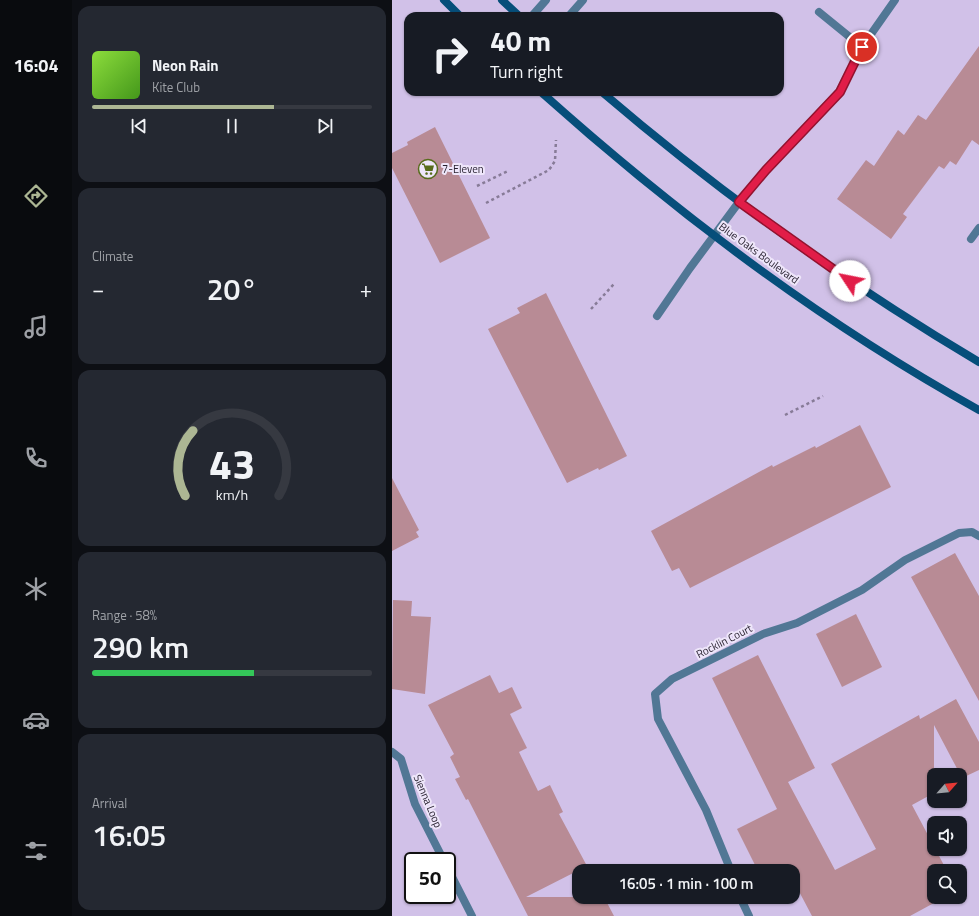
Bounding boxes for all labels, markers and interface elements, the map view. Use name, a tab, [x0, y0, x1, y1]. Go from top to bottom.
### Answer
text: 40 m	[490, 19, 551, 62]
icon: right	[424, 28, 476, 80]
pin	[845, 30, 879, 64]
icon: arrive	[851, 36, 873, 58]
text: 16:04	[14, 52, 58, 79]
text: Neon Rain	[152, 54, 219, 77]
text: Turn right	[490, 58, 563, 85]
text: Kite Club	[152, 77, 200, 97]
icon: previous	[128, 115, 150, 137]
icon: pause	[221, 115, 243, 137]
icon: next	[314, 115, 336, 137]
supermarket icon: 7-Eleven	[417, 158, 439, 180]
place label: 7-Eleven	[442, 161, 484, 177]
icon: directions	[22, 182, 50, 210]
street label: Blue Oaks Boulevard	[716, 219, 802, 288]
text: Climate	[92, 246, 133, 266]
position arrow	[829, 260, 871, 302]
text: 20°	[207, 266, 257, 312]
text: −	[92, 272, 104, 306]
text: +	[360, 272, 372, 306]
icon: music	[22, 313, 50, 341]
text: 43	[209, 432, 255, 495]
icon: phone	[22, 444, 50, 472]
text: km/h	[216, 484, 248, 506]
icon: climate	[22, 575, 50, 603]
text: Range · 58%	[92, 605, 157, 625]
street label: Rocklin Court	[693, 620, 755, 662]
text: 290 km	[92, 624, 189, 670]
icon: car	[22, 706, 50, 734]
north arrow	[927, 768, 967, 808]
map controls	[927, 768, 967, 904]
street label: Sienna Loop	[410, 772, 446, 830]
text: Arrival	[92, 793, 127, 813]
text: 16:05	[92, 812, 166, 858]
button: sound	[927, 816, 967, 856]
icon: filters	[22, 837, 50, 865]
speed limit sign: 50	[404, 852, 456, 904]
button: search	[927, 864, 967, 904]
text: 16:05 · 1 min · 100 m	[619, 872, 753, 895]

